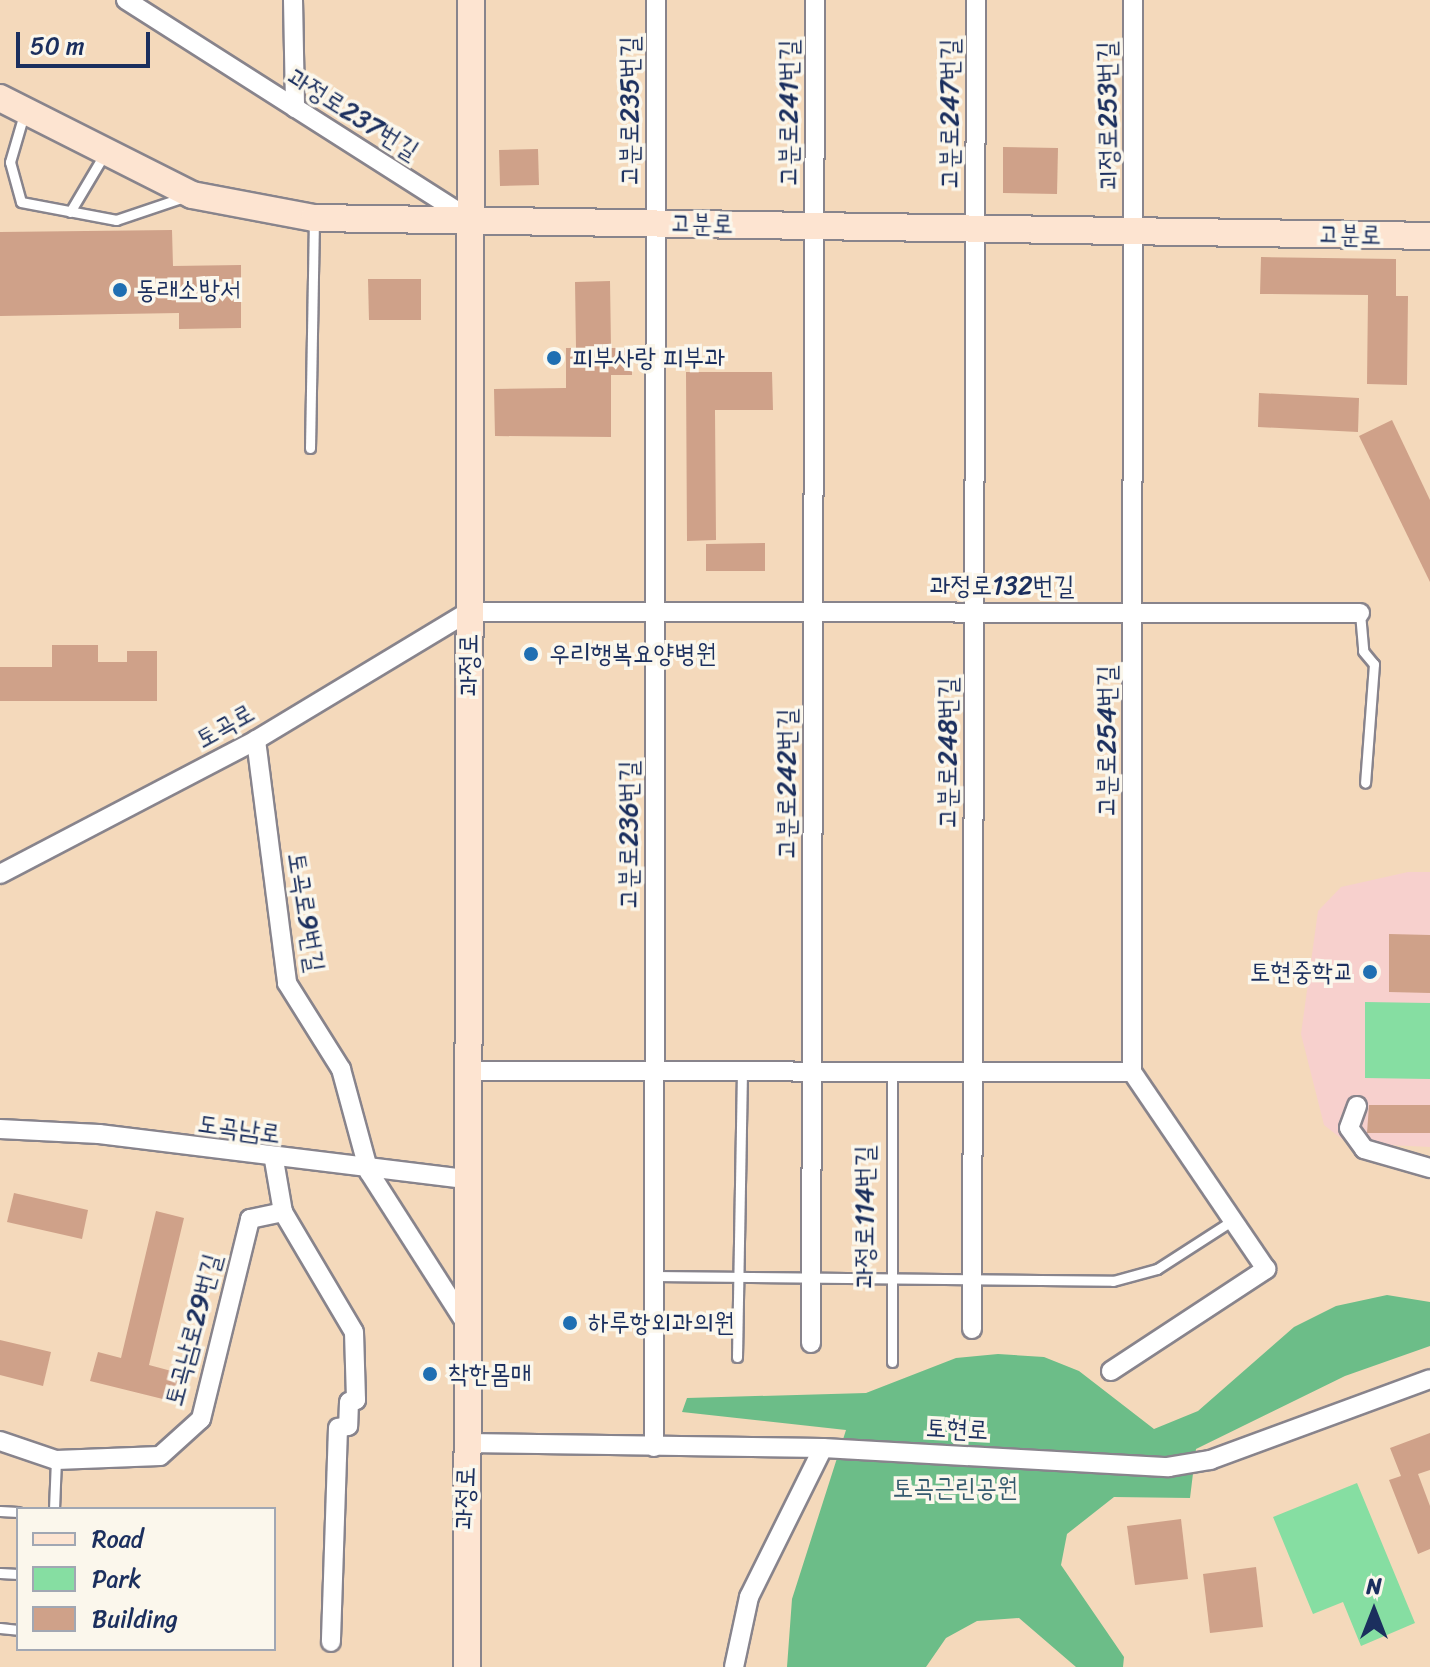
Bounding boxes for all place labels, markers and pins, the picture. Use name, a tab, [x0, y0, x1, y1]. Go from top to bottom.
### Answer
place label: 동래소방서	[136, 274, 241, 306]
marker: 동래소방서	[111, 281, 129, 299]
place label: 피부사랑 피부과	[572, 342, 725, 374]
marker: 피부사랑 피부과	[543, 347, 565, 369]
place label: 우리행복요양병원	[549, 638, 716, 670]
marker: 우리행복요양병원	[520, 643, 542, 665]
place label: 토현중학교	[1249, 956, 1354, 988]
marker: 토현중학교	[1361, 963, 1379, 981]
place label: 하루항외과의원	[588, 1307, 734, 1339]
marker: 하루항외과의원	[559, 1312, 581, 1334]
place label: 착한몸매	[448, 1358, 532, 1390]
marker: 착한몸매	[419, 1363, 441, 1385]

